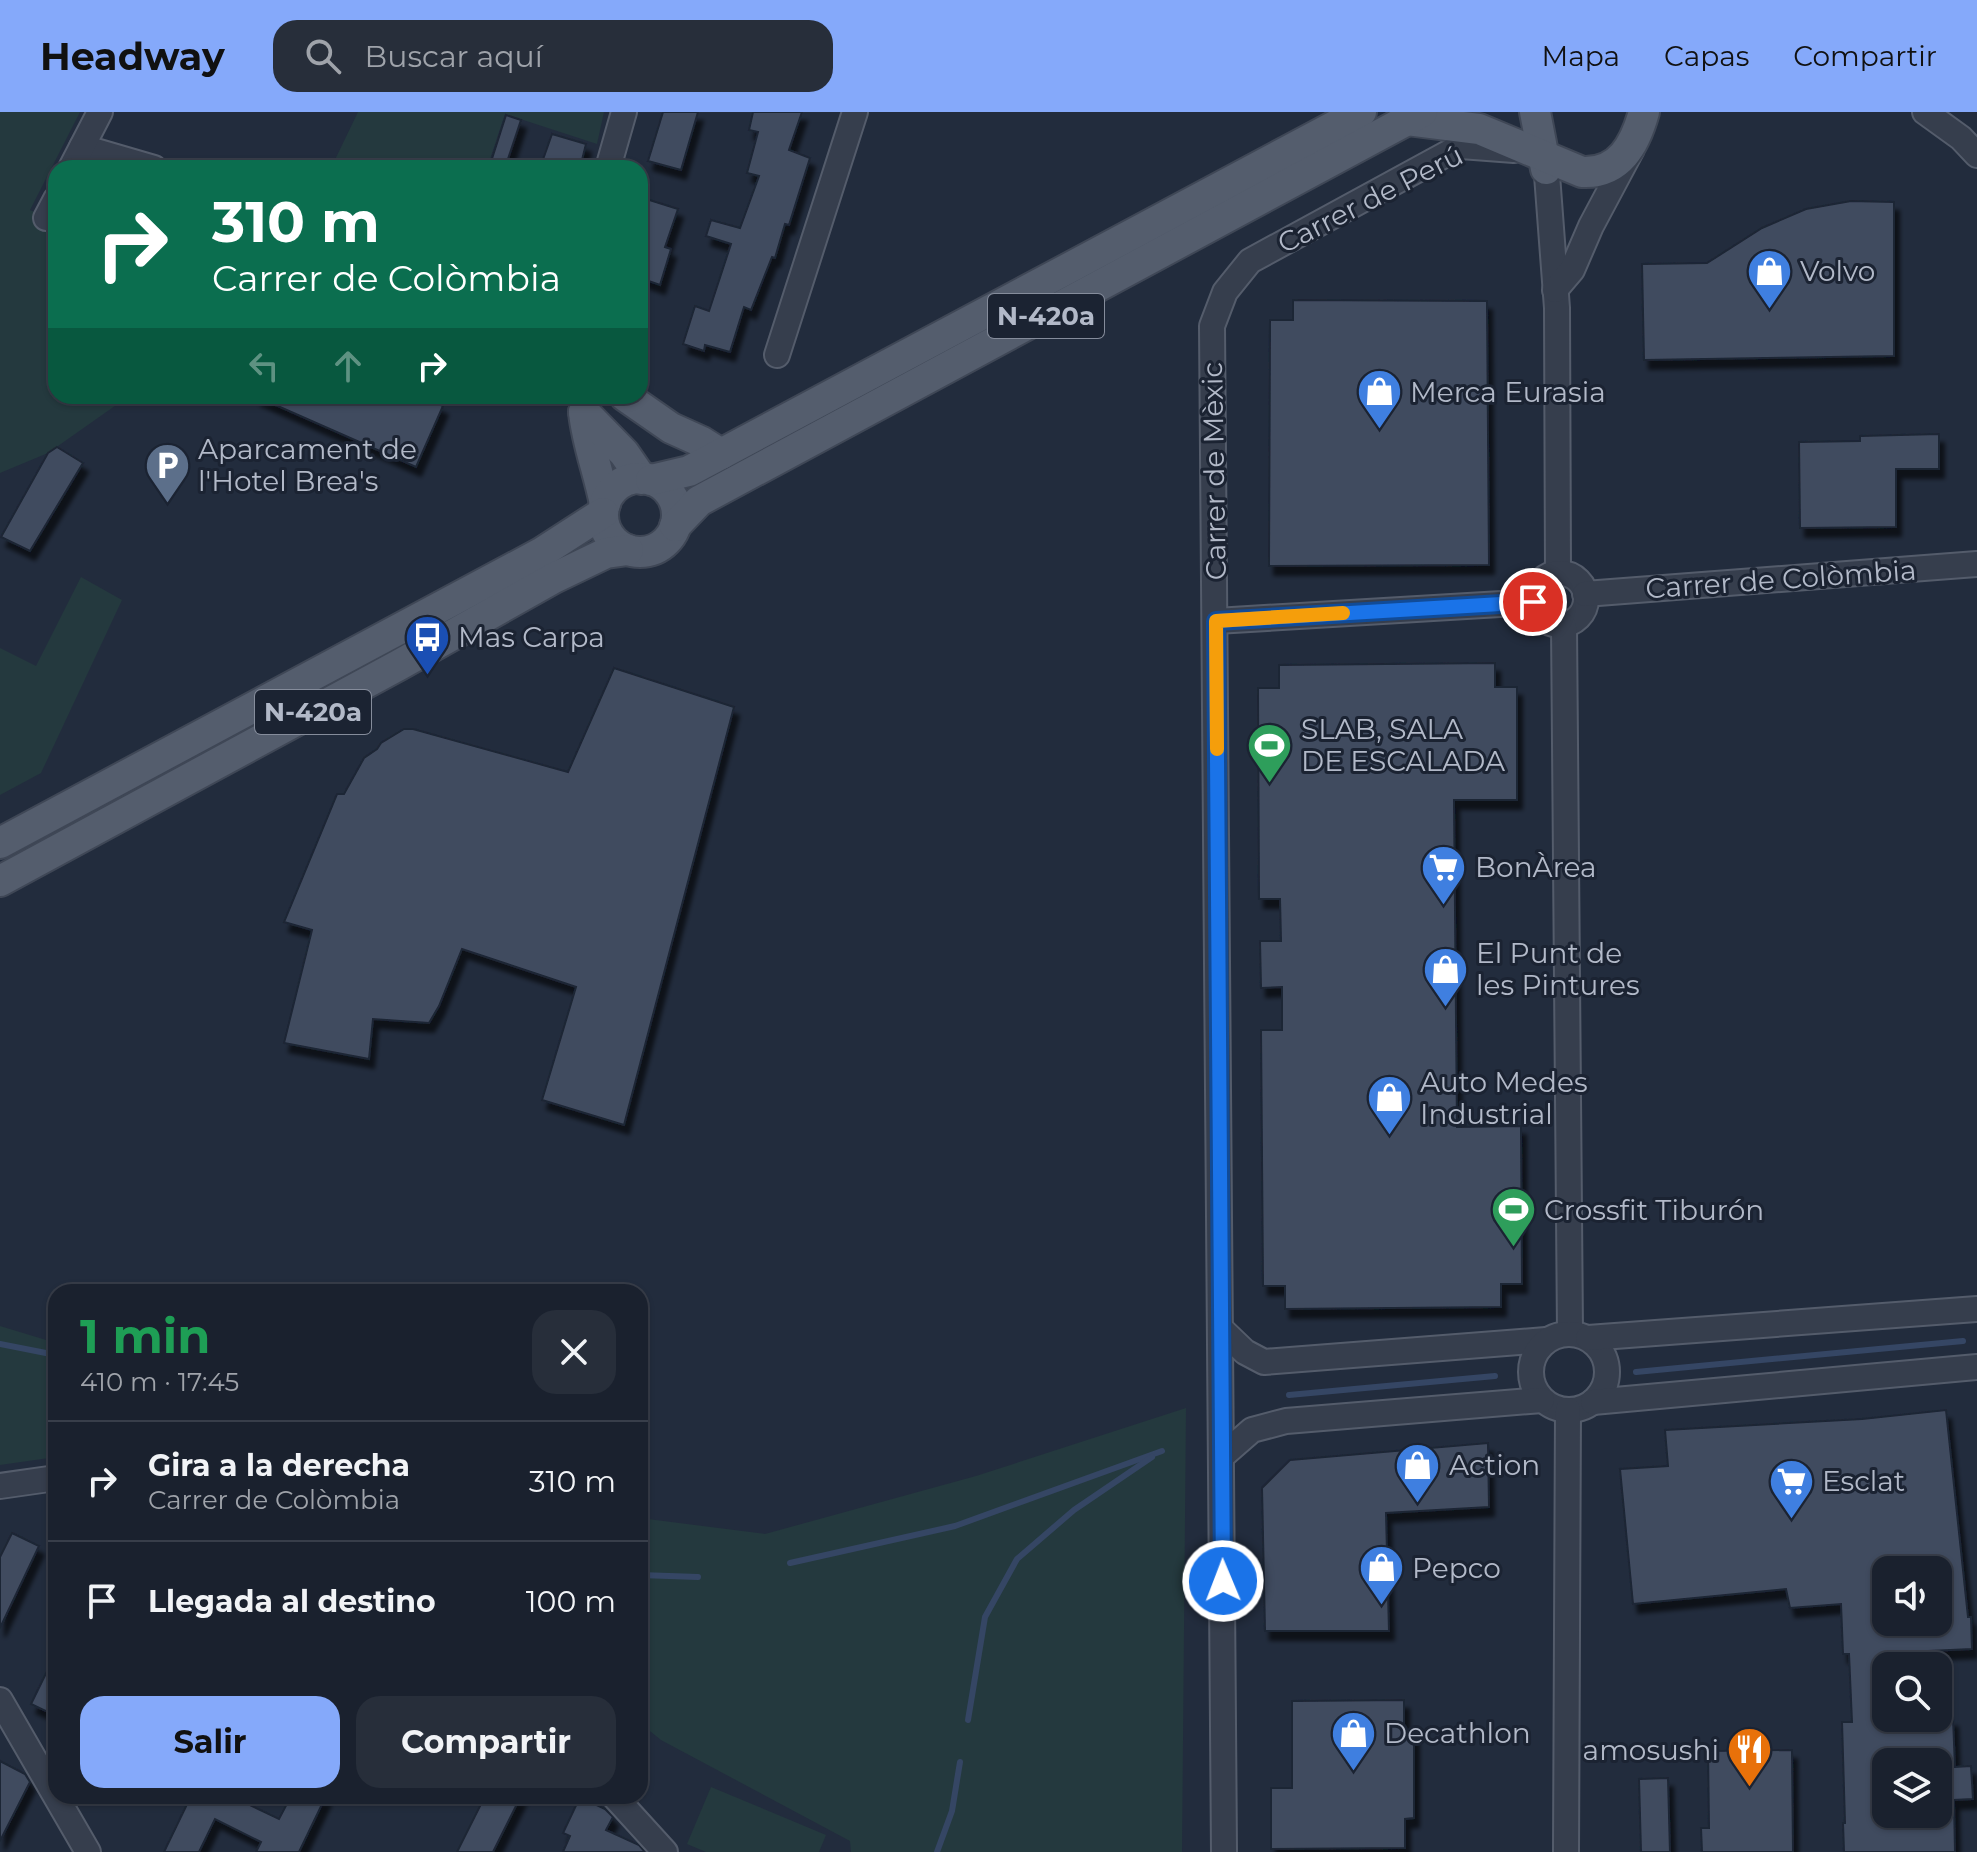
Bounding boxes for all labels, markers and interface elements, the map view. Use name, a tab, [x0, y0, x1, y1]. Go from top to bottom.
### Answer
search box	[273, 20, 833, 92]
text: Headway	[40, 33, 225, 80]
icon: search	[301, 34, 345, 78]
text: Buscar aquí	[365, 38, 543, 75]
text: Mapa	[1541, 39, 1620, 73]
text: Capas	[1664, 39, 1749, 73]
text: Compartir	[1793, 39, 1937, 73]
street label: Carrer de Perú	[1272, 138, 1468, 260]
text: 310 m	[212, 188, 380, 256]
icon: right	[80, 192, 184, 296]
shop icon: Volvo	[1745, 247, 1793, 310]
place label: Volvo	[1800, 254, 1875, 288]
text: Carrer de Colòmbia	[212, 256, 561, 300]
road number: N-420a	[988, 294, 1104, 338]
icon: left	[242, 344, 286, 388]
icon: ahead	[326, 344, 370, 388]
icon: right	[410, 344, 454, 388]
street label: Carrer de Mèxic	[1195, 362, 1233, 580]
shop icon: Merca Eurasia	[1355, 368, 1403, 431]
place label: Merca Eurasia	[1410, 375, 1606, 409]
place label: Aparcament de l'Hotel Brea's	[198, 432, 417, 498]
parking icon: Aparcament de l'Hotel Brea's	[143, 441, 191, 504]
street label: Carrer de Colòmbia	[1644, 553, 1918, 605]
pin	[1499, 568, 1567, 636]
icon: arrive	[1511, 580, 1555, 624]
bus stop icon: Mas Carpa	[403, 613, 451, 676]
place label: Mas Carpa	[458, 620, 605, 654]
road number: N-420a	[255, 690, 371, 734]
place label: SLAB, SALA DE ESCALADA	[1301, 712, 1506, 778]
sports icon: SLAB, SALA DE ESCALADA	[1246, 721, 1294, 784]
supermarket icon: BonÀrea	[1420, 843, 1468, 906]
place label: BonÀrea	[1475, 850, 1597, 884]
place label: El Punt de les Pintures	[1476, 936, 1640, 1002]
shop icon: El Punt de les Pintures	[1421, 945, 1469, 1008]
place label: Auto Medes Industrial	[1420, 1065, 1588, 1131]
shop icon: Auto Medes Industrial	[1365, 1074, 1413, 1137]
sports icon: Crossfit Tiburón	[1489, 1186, 1537, 1249]
place label: Crossfit Tiburón	[1544, 1193, 1764, 1227]
text: 1 min	[80, 1307, 210, 1365]
button: close	[532, 1310, 616, 1394]
text: 410 m · 17:45	[80, 1366, 239, 1398]
shop icon: Action	[1394, 1441, 1442, 1504]
text: Gira a la derecha	[148, 1447, 410, 1484]
place label: Action	[1449, 1448, 1540, 1482]
supermarket icon: Esclat	[1767, 1457, 1815, 1520]
icon: right	[80, 1459, 124, 1503]
text: 310 m	[529, 1463, 616, 1500]
place label: Esclat	[1822, 1464, 1905, 1498]
text: Carrer de Colòmbia	[148, 1484, 400, 1516]
position arrow	[1181, 1539, 1265, 1623]
shop icon: Pepco	[1357, 1544, 1405, 1607]
place label: Pepco	[1412, 1551, 1501, 1585]
map controls	[1872, 1556, 1952, 1828]
button: sound	[1872, 1556, 1952, 1636]
icon: arrive	[80, 1579, 124, 1623]
text: Llegada al destino	[148, 1583, 436, 1620]
text: 100 m	[526, 1583, 616, 1620]
button: search	[1872, 1652, 1952, 1732]
button: Salir	[80, 1696, 340, 1788]
button: Compartir	[356, 1696, 616, 1788]
shop icon: Decathlon	[1329, 1709, 1377, 1772]
place label: Decathlon	[1384, 1716, 1531, 1750]
restaurant icon: amosushi	[1726, 1726, 1774, 1789]
place label: amosushi	[1583, 1733, 1719, 1767]
button: layers	[1872, 1748, 1952, 1828]

